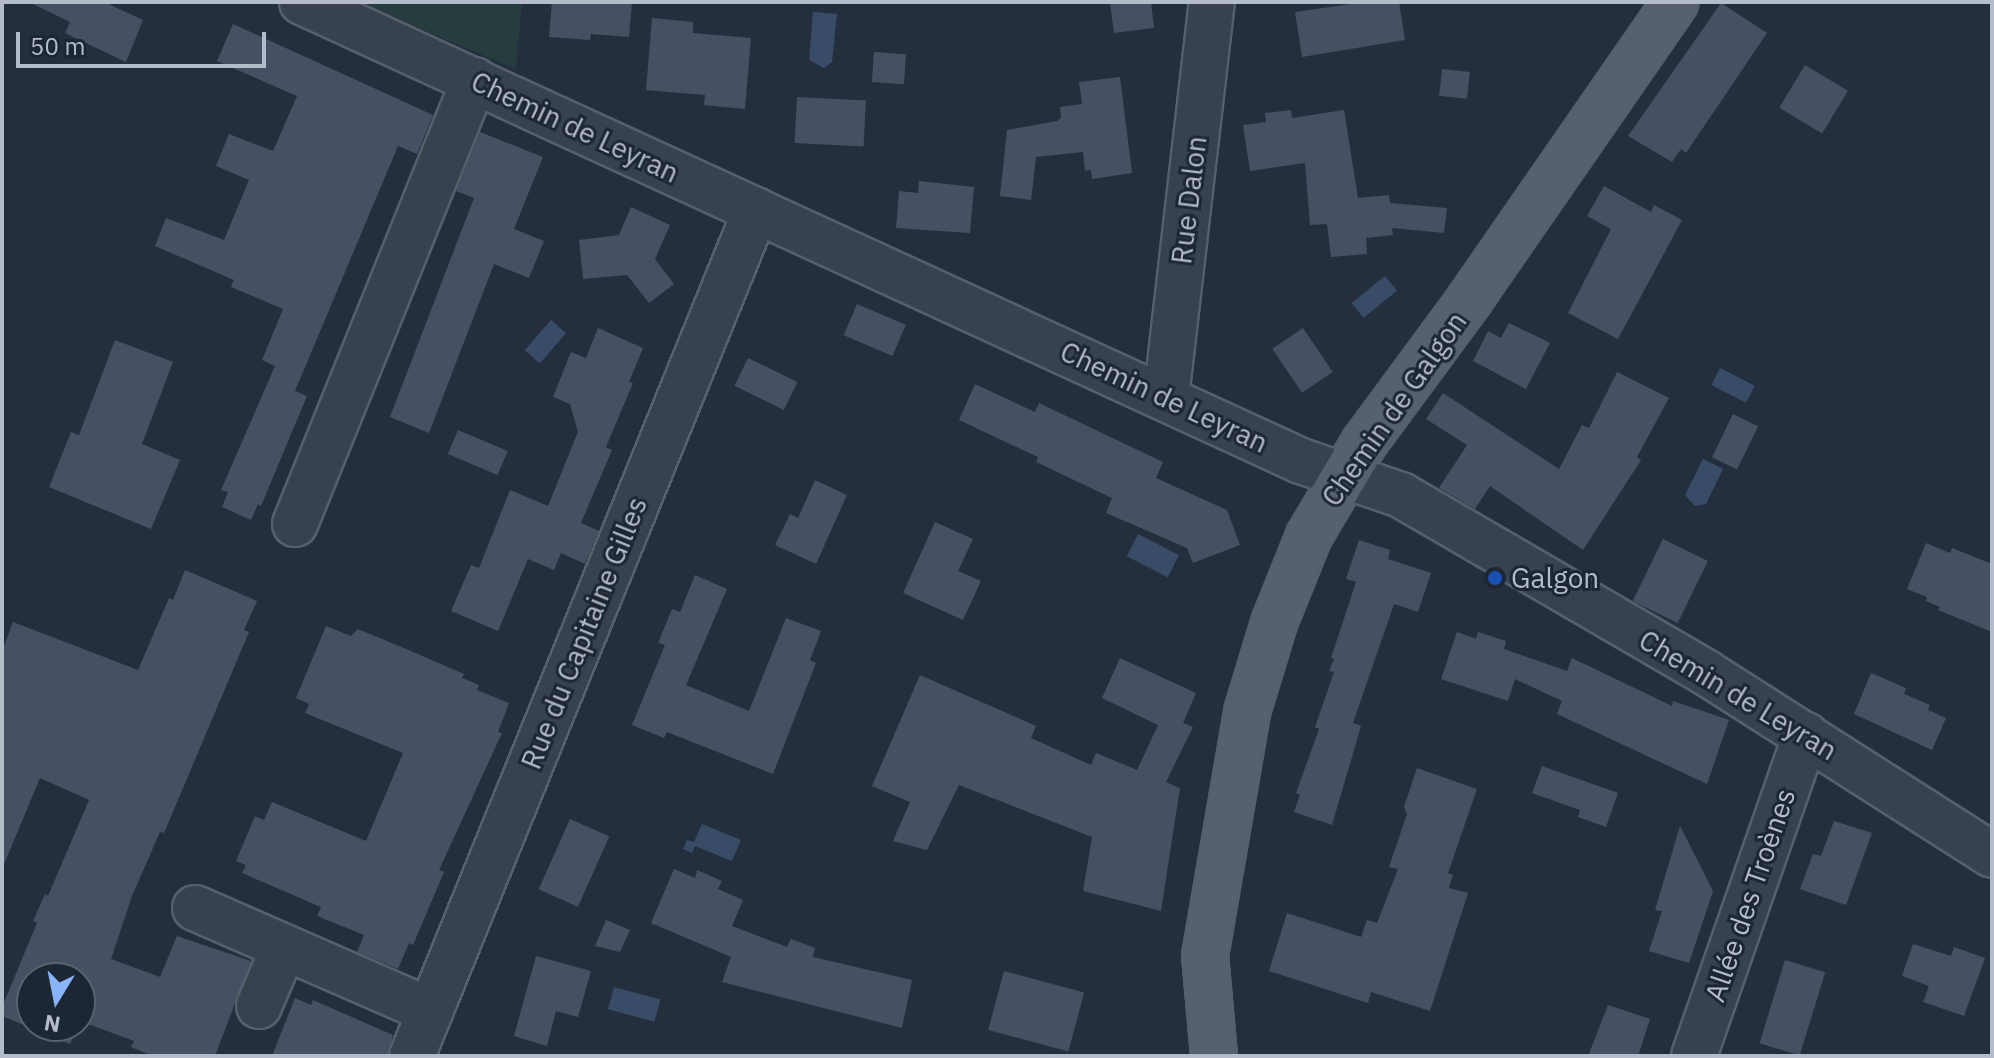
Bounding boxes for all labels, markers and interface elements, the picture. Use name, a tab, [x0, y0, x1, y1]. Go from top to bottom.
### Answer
scale bar	[20, 16, 270, 66]
text: 50 m	[30, 30, 85, 62]
street label: Chemin de Leyran	[466, 64, 684, 190]
street label: Rue Dalon	[1164, 134, 1214, 266]
street label: Chemin de Galgon	[1315, 306, 1473, 512]
street label: Chemin de Leyran	[1055, 334, 1273, 460]
street label: Rue du Capitaine Gilles	[514, 492, 654, 774]
place label: Galgon	[1511, 561, 1599, 595]
marker: Galgon	[1486, 569, 1504, 587]
street label: Chemin de Leyran	[1633, 623, 1843, 767]
street label: Allée des Troènes	[1698, 784, 1802, 1006]
north arrow	[16, 962, 96, 1042]
text: N	[42, 1008, 62, 1040]

